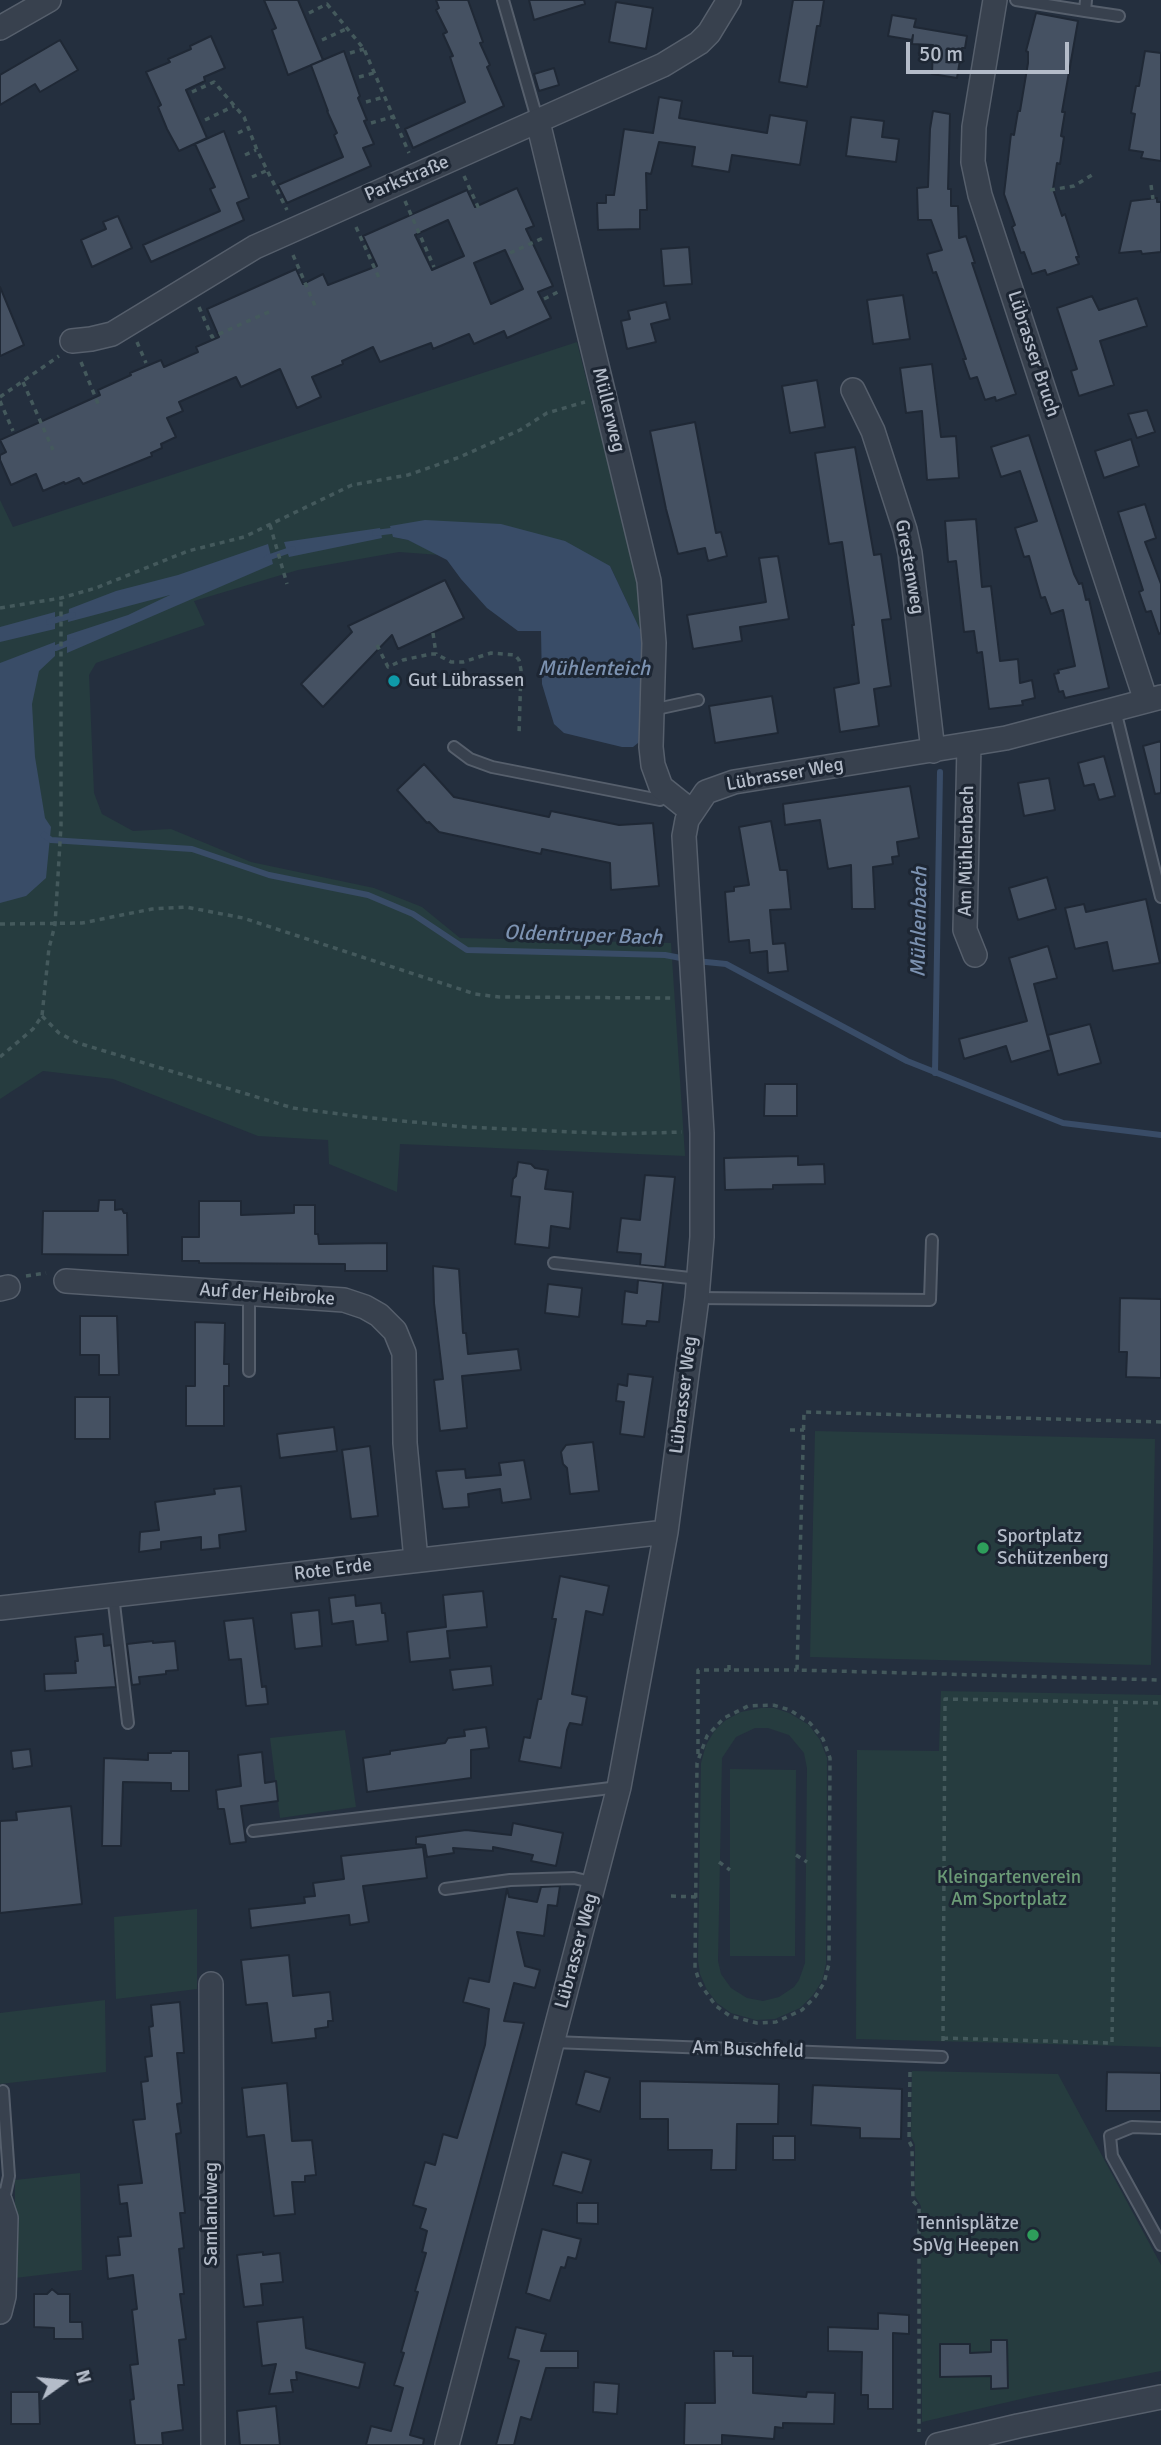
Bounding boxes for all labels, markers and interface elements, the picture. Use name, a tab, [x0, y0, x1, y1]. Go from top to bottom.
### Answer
scale bar	[909, 28, 1072, 72]
text: 50 m	[919, 41, 963, 67]
street label: Parkstraße	[361, 151, 453, 207]
street label: Lübrasser Bruch	[1002, 288, 1064, 420]
street label: Müllerweg	[586, 365, 630, 455]
street label: Grestenweg	[889, 518, 929, 616]
water label: Mühlenteich	[538, 656, 650, 682]
place label: Gut Lübrassen	[408, 670, 524, 692]
marker: Gut Lübrassen	[386, 673, 402, 689]
street label: Lübrasser Weg	[725, 753, 845, 797]
street label: Am Mühlenbach	[954, 785, 980, 917]
water label: Mühlenbach	[906, 866, 934, 978]
water label: Oldentruper Bach	[504, 921, 662, 951]
street label: Auf der Heibroke	[198, 1279, 336, 1311]
street label: Lübrasser Weg	[665, 1335, 703, 1455]
place label: Sportplatz Schützenberg	[997, 1526, 1109, 1570]
marker: Sportplatz Schützenberg	[975, 1540, 991, 1556]
street label: Rote Erde	[293, 1554, 373, 1586]
park label: Kleingartenverein Am Sportplatz	[937, 1867, 1081, 1911]
street label: Lübrasser Weg	[551, 1891, 603, 2011]
street label: Am Buschfeld	[692, 2037, 804, 2063]
street label: Samlandweg	[201, 2162, 223, 2266]
place label: Tennisplätze SpVg Heepen	[912, 2213, 1019, 2257]
marker: Tennisplätze SpVg Heepen	[1025, 2227, 1041, 2243]
north arrow	[28, 2347, 98, 2417]
text: N	[70, 2367, 97, 2386]

